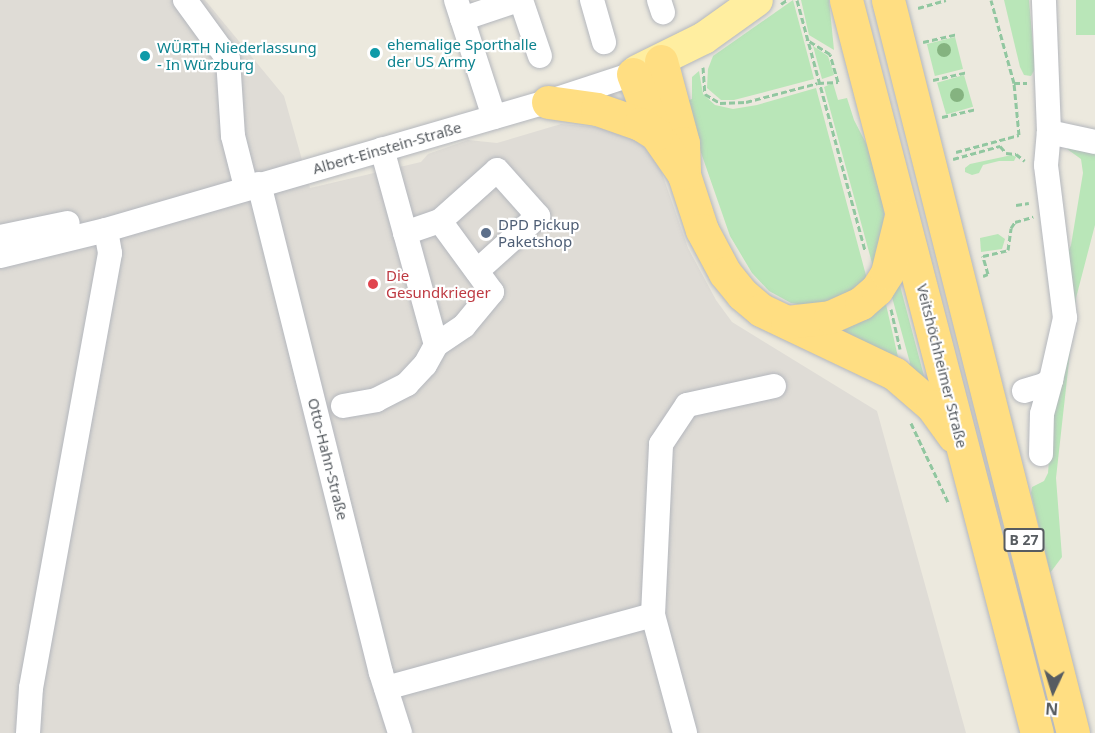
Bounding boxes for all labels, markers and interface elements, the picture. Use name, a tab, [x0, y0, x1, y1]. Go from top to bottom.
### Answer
place label: ehemalige Sporthalle der US Army	[387, 35, 537, 70]
place label: WÜRTH Niederlassung - In Würzburg	[157, 38, 317, 73]
marker: ehemalige Sporthalle der US Army	[368, 46, 382, 60]
marker: WÜRTH Niederlassung - In Würzburg	[138, 49, 152, 63]
street label: Albert-Einstein-Straße	[311, 118, 463, 178]
place label: DPD Pickup Paketshop	[498, 215, 580, 250]
marker: DPD Pickup Paketshop	[479, 226, 493, 240]
place label: Die Gesundkrieger	[386, 266, 491, 301]
marker: Die Gesundkrieger	[364, 275, 382, 293]
street label: Veitshöchheimer Straße	[913, 282, 971, 450]
street label: Otto-Hahn-Straße	[304, 396, 352, 522]
road number: B 27	[1003, 529, 1045, 551]
north arrow	[1023, 661, 1083, 721]
text: N	[1044, 698, 1059, 720]

